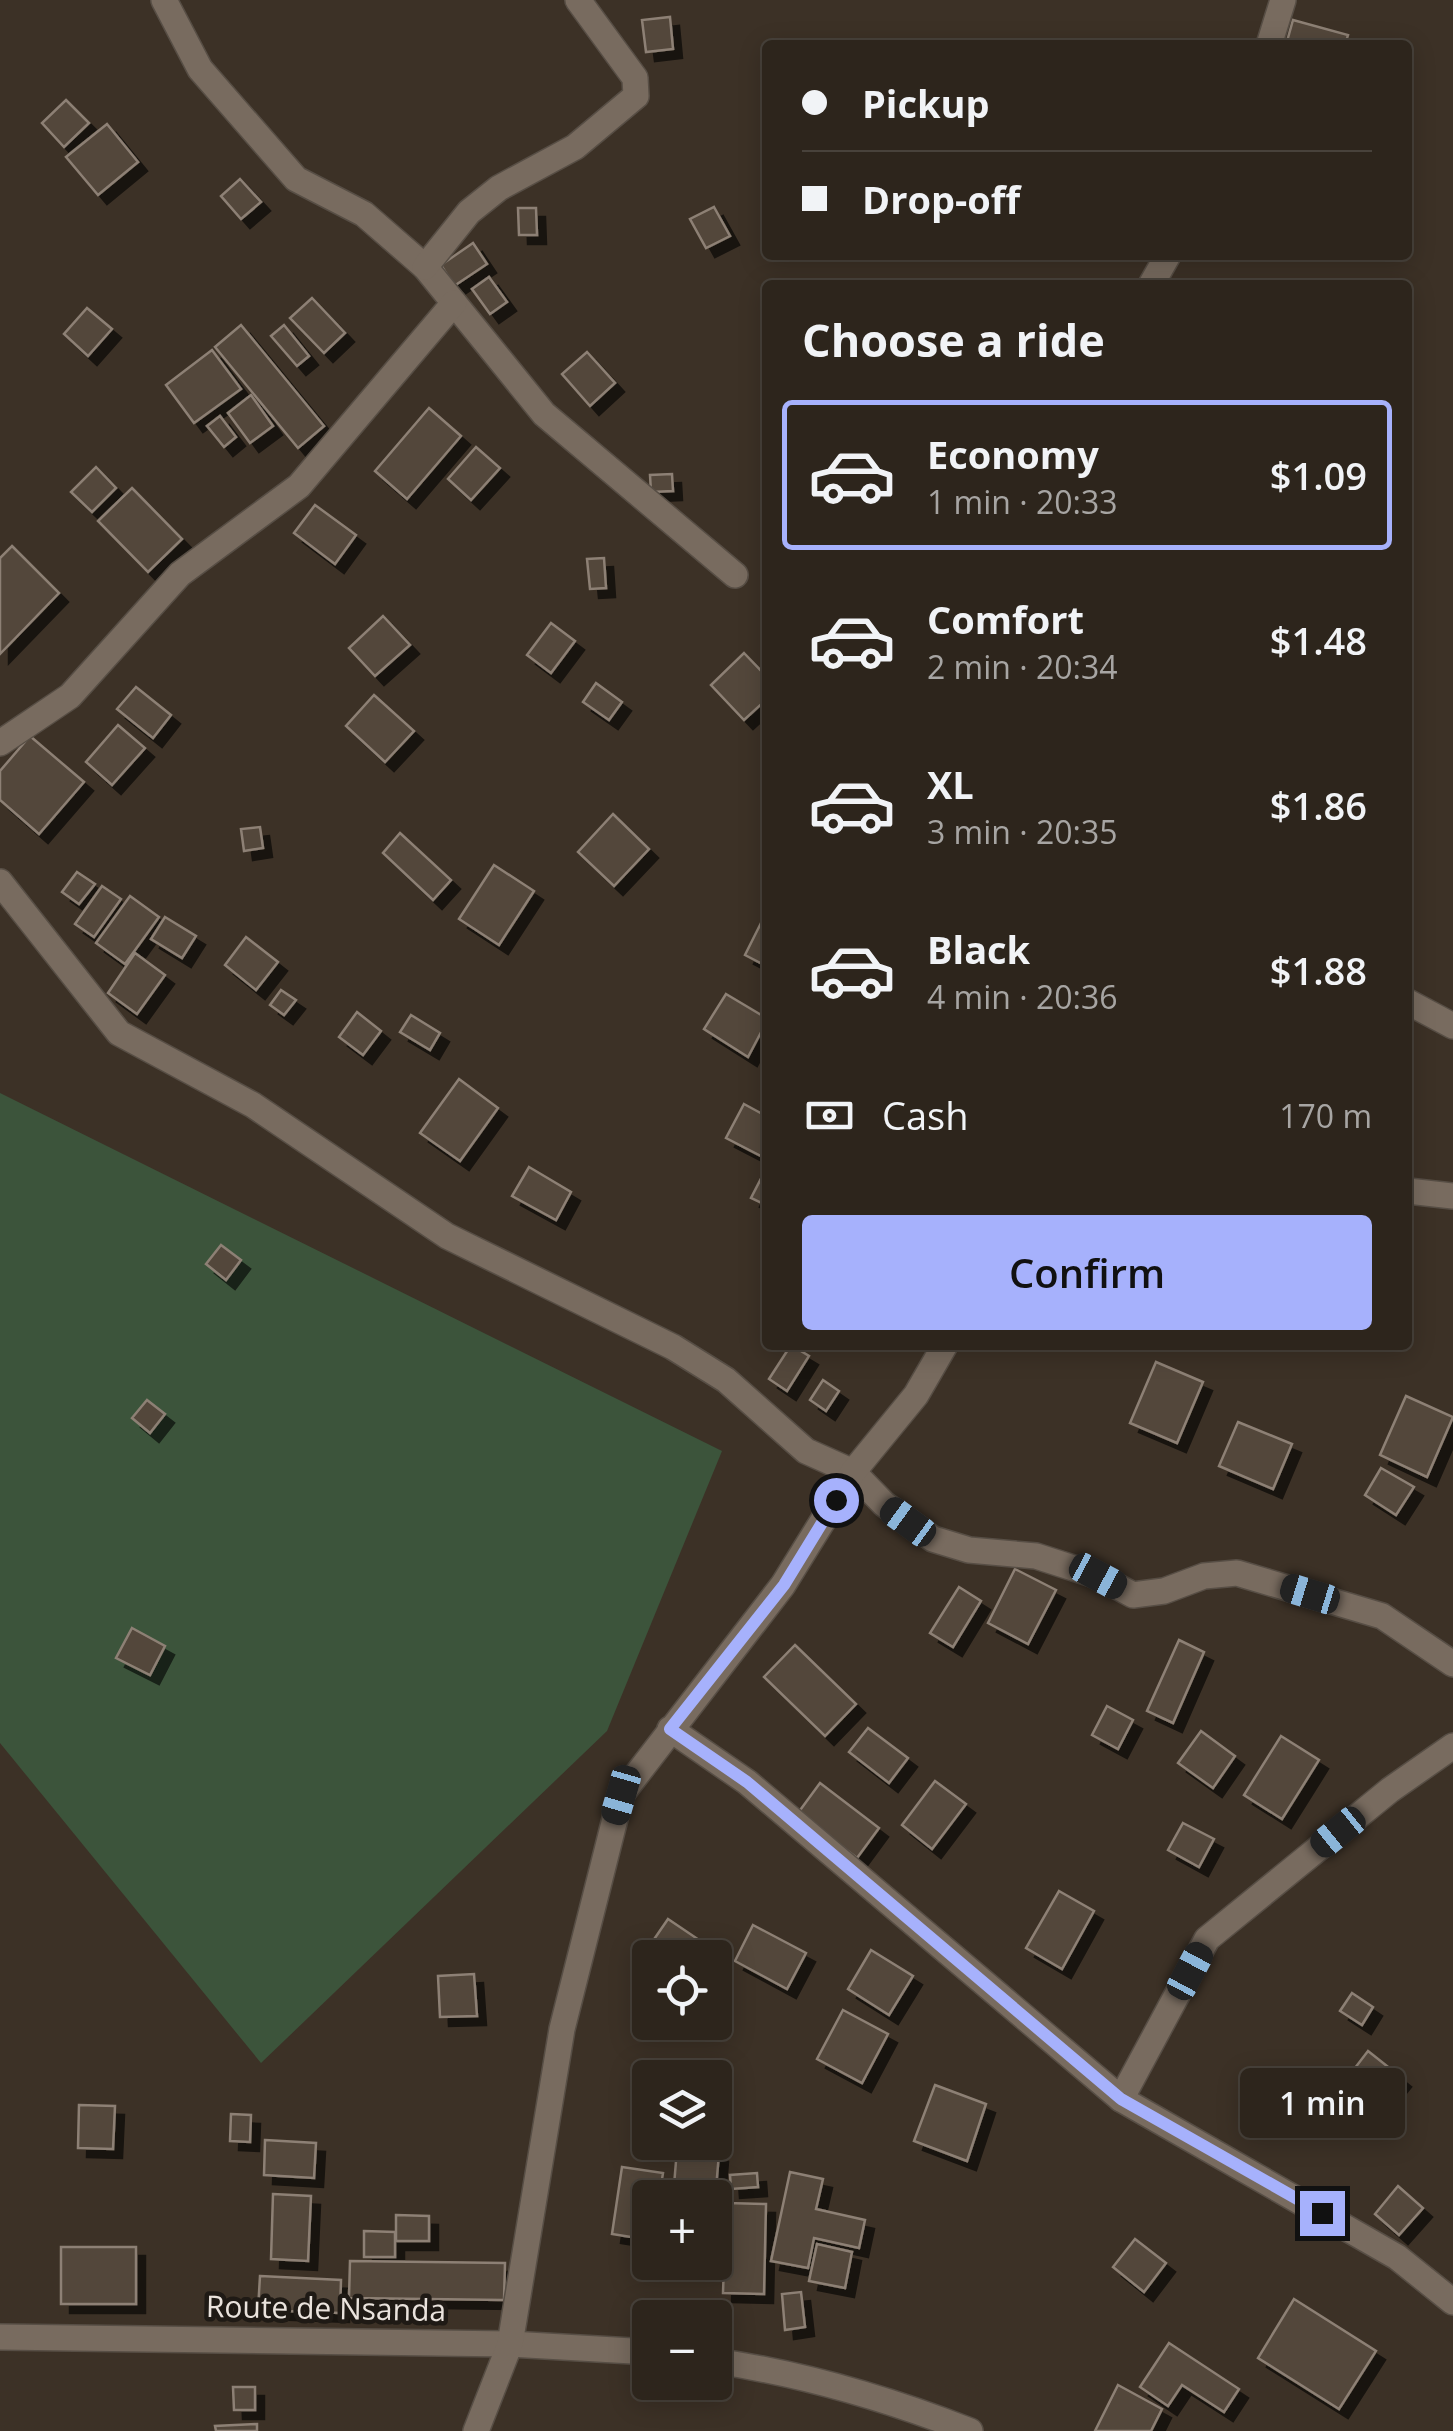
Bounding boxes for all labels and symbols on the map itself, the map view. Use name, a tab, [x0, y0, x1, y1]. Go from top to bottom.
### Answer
route start	[814, 1478, 859, 1523]
car	[875, 1492, 941, 1552]
car	[1064, 1549, 1132, 1603]
car	[1277, 1571, 1343, 1617]
car	[598, 1762, 644, 1828]
car	[1305, 1801, 1371, 1863]
car	[1163, 1937, 1217, 2005]
callout: 1 min	[1240, 2068, 1404, 2138]
route end	[1300, 2191, 1345, 2236]
street label: Route de Nsanda	[206, 2285, 446, 2330]

